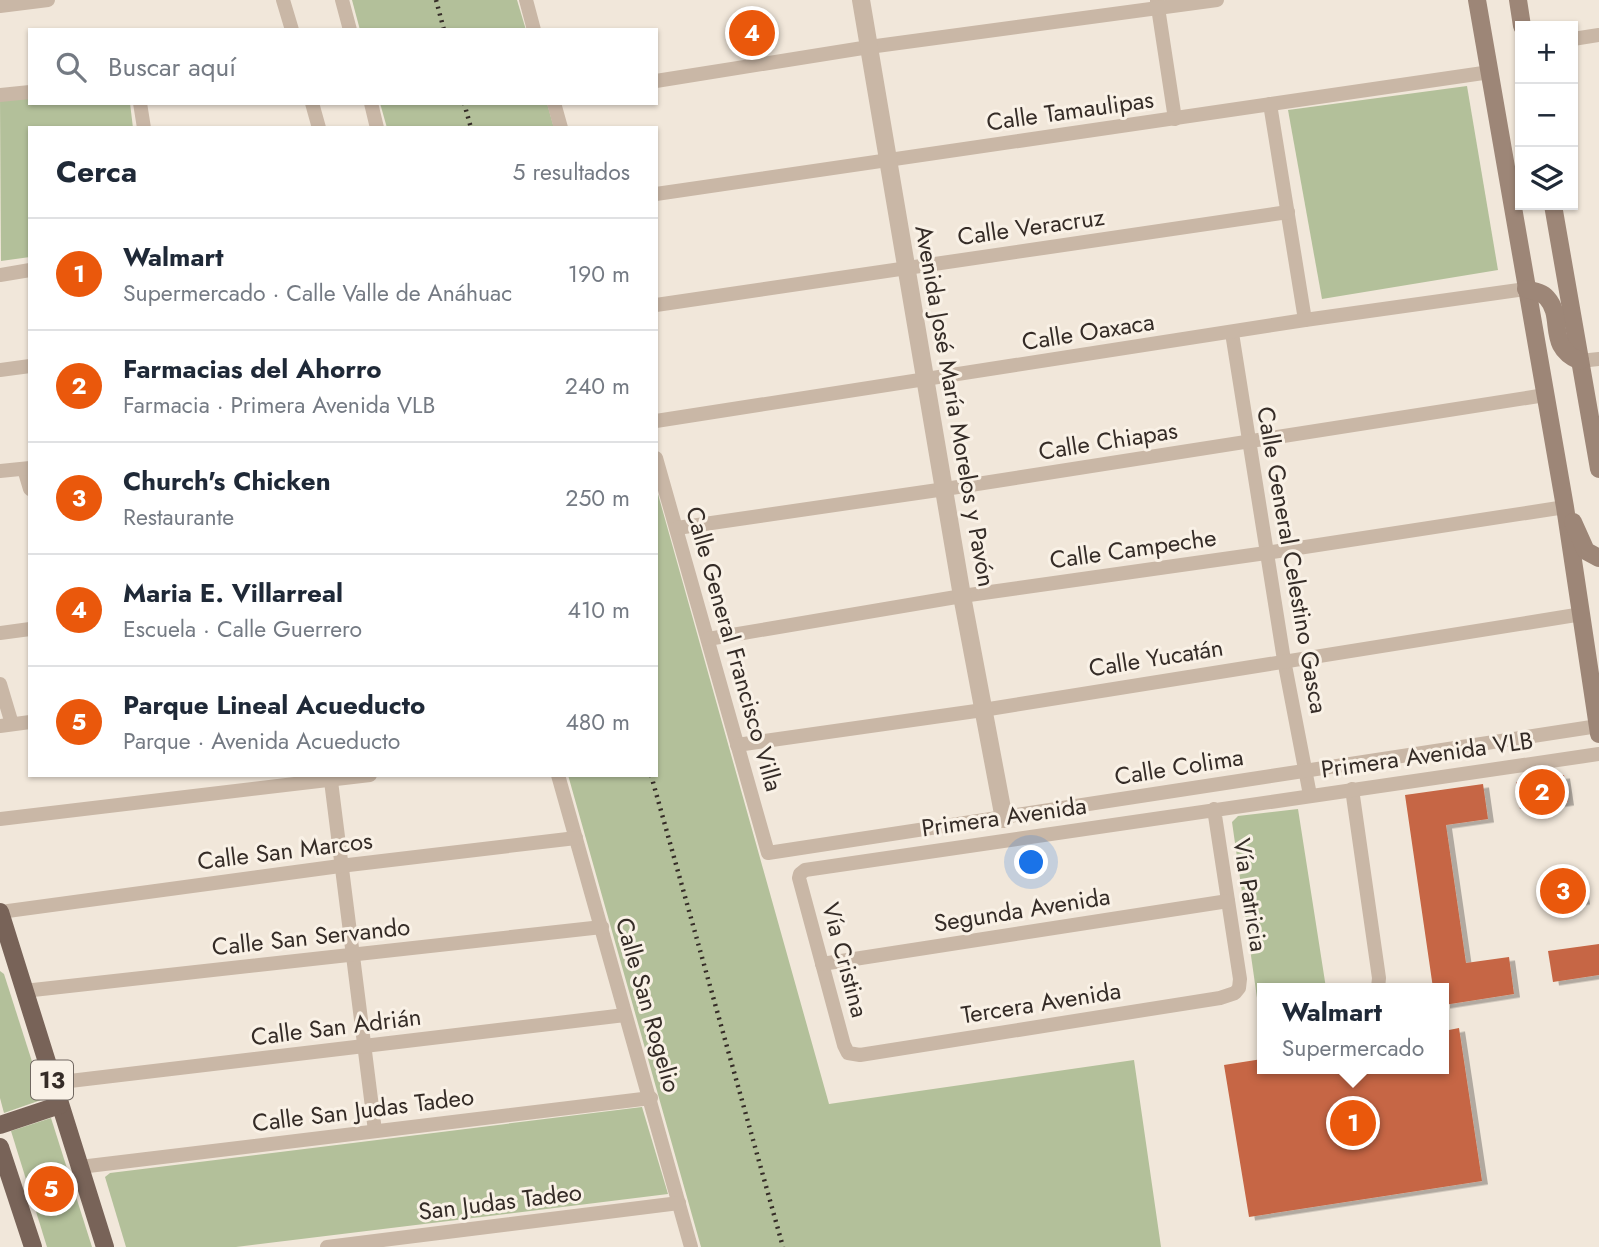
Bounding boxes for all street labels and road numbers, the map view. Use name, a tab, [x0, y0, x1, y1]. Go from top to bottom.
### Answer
street label: Calle Tamaulipas	[984, 81, 1156, 140]
street label: Calle Veracruz	[955, 199, 1107, 254]
street label: Avenida José María Morelos y Pavón	[906, 222, 1005, 589]
street label: Calle Oaxaca	[1019, 304, 1157, 359]
street label: Calle General Celestino Gasca	[1248, 404, 1337, 716]
street label: Calle Chiapas	[1036, 412, 1180, 469]
street label: Calle General Francisco Villa	[677, 502, 792, 795]
street label: Calle Campeche	[1047, 520, 1218, 578]
street label: Calle Yucatán	[1086, 630, 1226, 685]
street label: Primera Avenida VLB	[1319, 722, 1535, 787]
street label: Calle Colima	[1112, 739, 1246, 794]
street label: Primera Avenida	[919, 788, 1089, 845]
street label: Calle San Marcos	[195, 822, 375, 879]
street label: Vía Patricia	[1224, 836, 1277, 954]
street label: Segunda Avenida	[931, 878, 1113, 941]
street label: Vía Cristina	[813, 899, 878, 1021]
street label: Calle San Servando	[210, 909, 412, 964]
street label: Calle San Rogelio	[607, 913, 690, 1096]
street label: Tercera Avenida	[959, 973, 1123, 1032]
street label: Calle San Adrián	[249, 999, 423, 1054]
road number: 13	[31, 1060, 73, 1100]
street label: Calle San Judas Tadeo	[250, 1079, 476, 1140]
street label: San Judas Tadeo	[416, 1174, 584, 1229]

